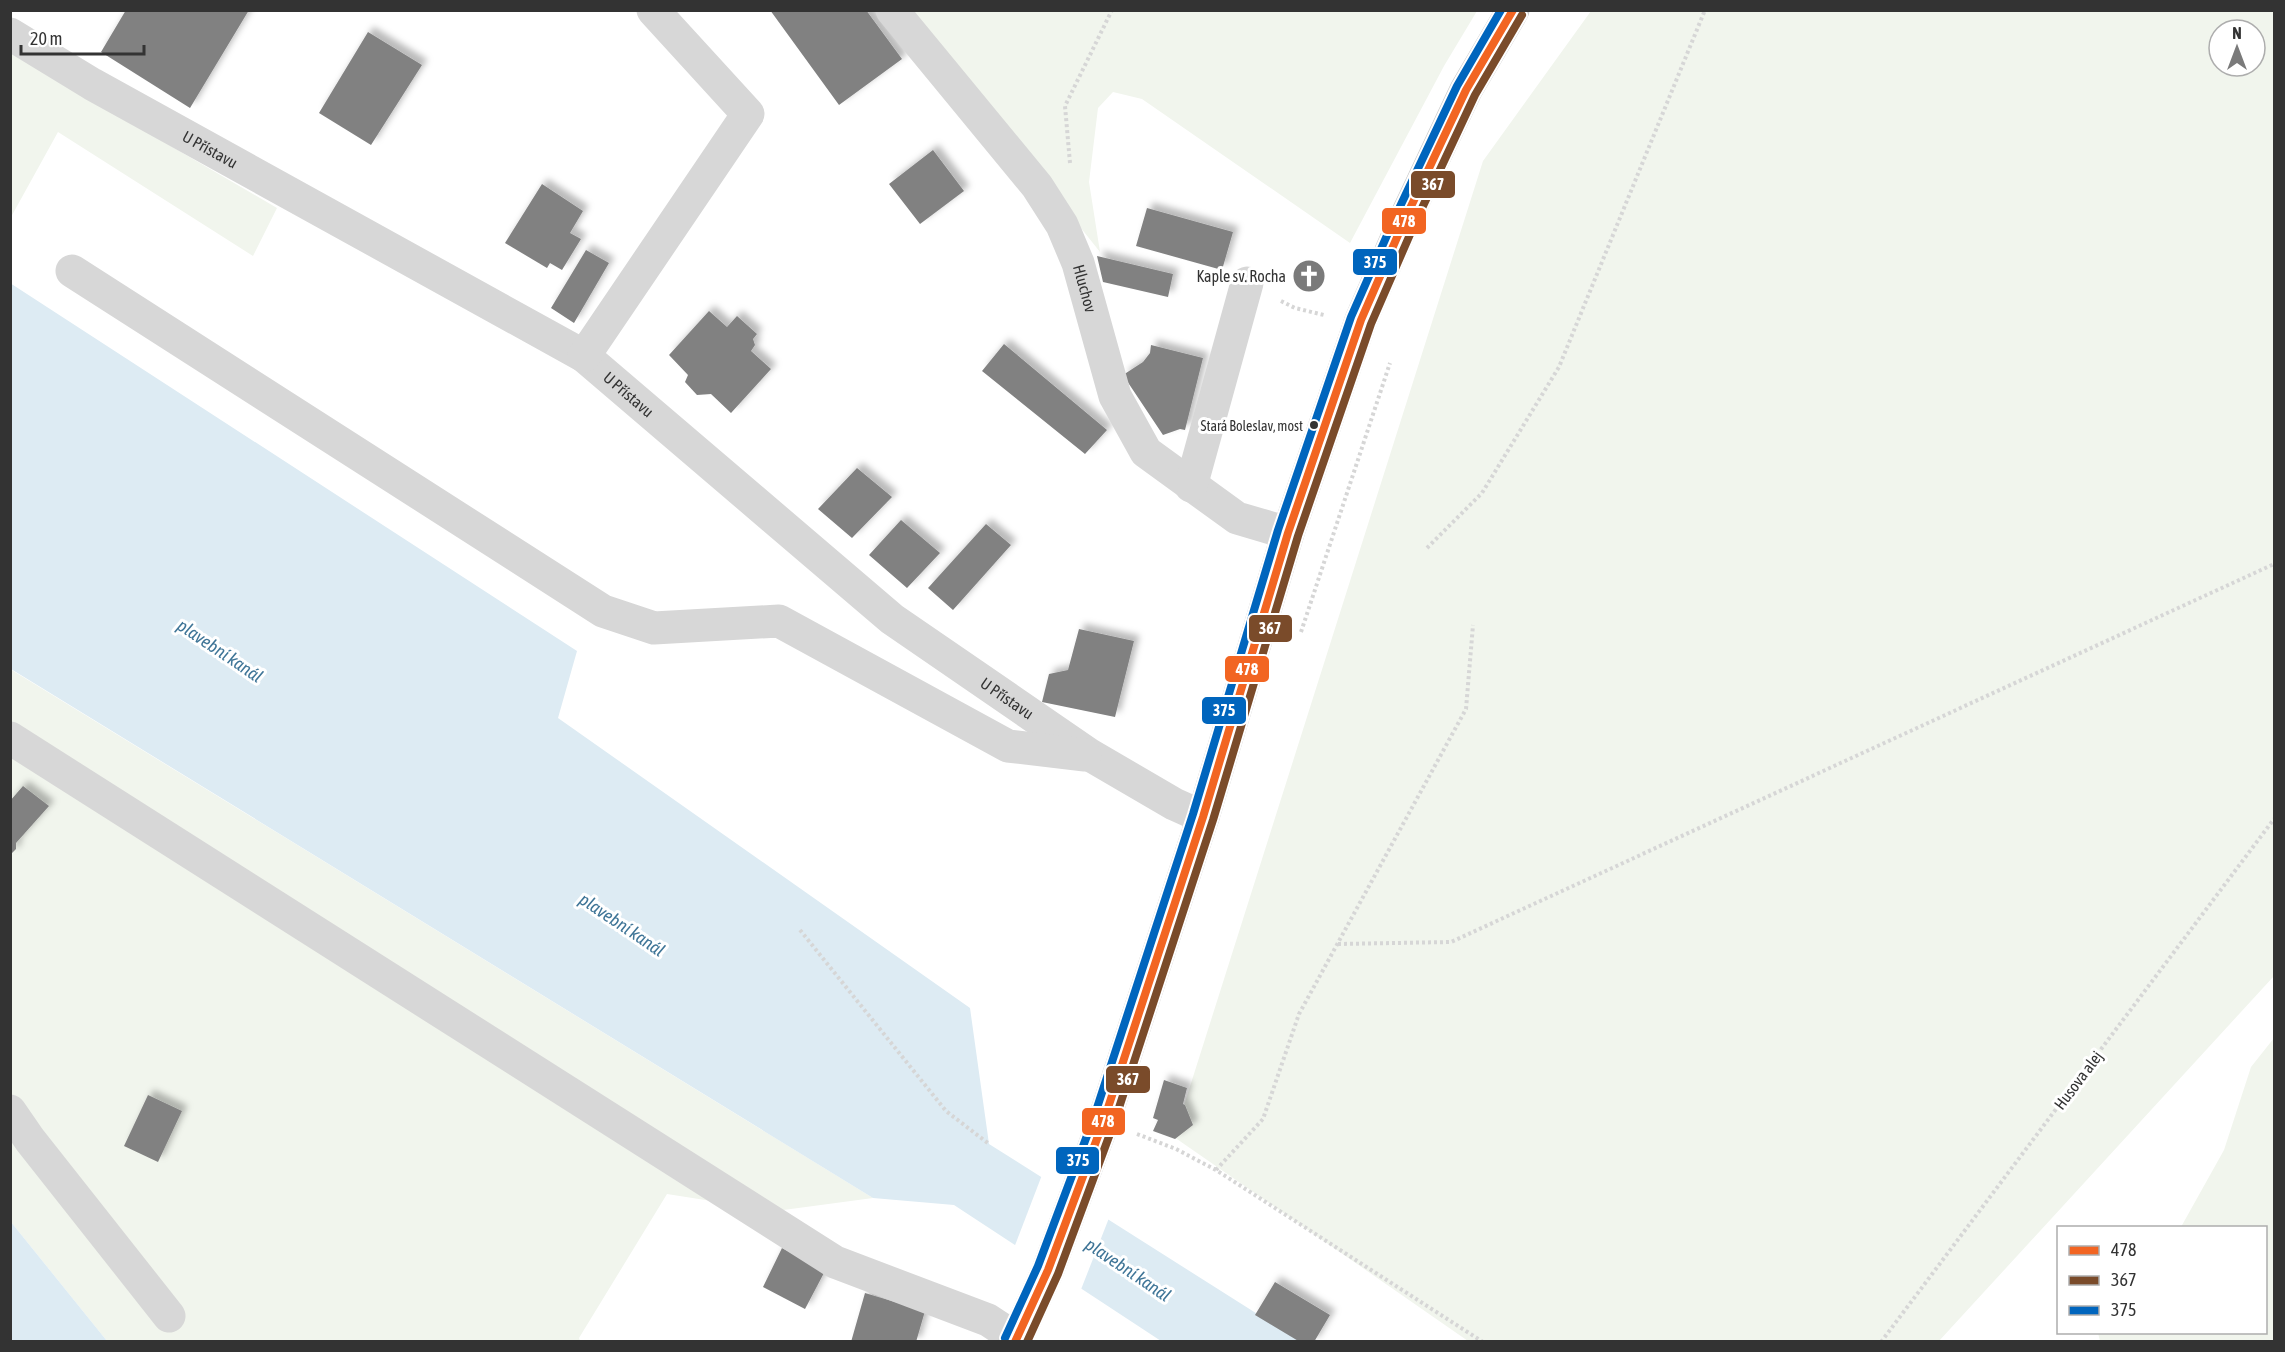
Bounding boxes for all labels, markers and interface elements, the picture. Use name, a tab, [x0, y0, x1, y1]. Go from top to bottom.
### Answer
scale bar	[21, 18, 144, 56]
north arrow	[2207, 18, 2267, 78]
text: N	[2232, 24, 2242, 42]
text: 20 m	[30, 28, 62, 49]
street label: U Přístavu	[180, 127, 241, 172]
line badge: 367	[1410, 170, 1456, 199]
text: 367	[1422, 175, 1444, 193]
line badge: 478	[1381, 207, 1427, 235]
text: 478	[1392, 212, 1416, 230]
line badge: 375	[1352, 248, 1398, 276]
text: 375	[1364, 253, 1387, 271]
church icon: Kaple sv. Rocha	[1291, 258, 1327, 294]
street label: Hluchov	[1070, 262, 1100, 315]
place label: Kaple sv. Rocha	[1196, 267, 1286, 286]
street label: U Přístavu	[600, 368, 657, 420]
place label: Stará Boleslav, most	[1201, 418, 1303, 434]
marker: Stará Boleslav, most	[1308, 419, 1320, 431]
water label: plavební kanál	[174, 614, 267, 687]
line badge: 367	[1248, 614, 1293, 643]
text: 367	[1259, 619, 1281, 637]
line badge: 478	[1224, 655, 1270, 683]
text: 478	[1235, 660, 1259, 678]
street label: U Přístavu	[977, 674, 1037, 723]
line badge: 375	[1201, 696, 1247, 725]
text: 375	[1213, 701, 1236, 719]
water label: plavební kanál	[576, 888, 669, 961]
street label: Husova alej	[2050, 1047, 2107, 1113]
line badge: 367	[1105, 1065, 1151, 1094]
text: 367	[1117, 1070, 1139, 1088]
line badge: 478	[1081, 1107, 1126, 1136]
text: 478	[1091, 1112, 1115, 1130]
line badge: 375	[1055, 1146, 1100, 1175]
text: 375	[1067, 1151, 1090, 1169]
legend	[2057, 1226, 2267, 1334]
water label: plavební kanál	[1082, 1233, 1175, 1306]
text: 478	[2111, 1239, 2136, 1260]
text: 367	[2111, 1269, 2136, 1290]
text: 375	[2111, 1299, 2136, 1320]

